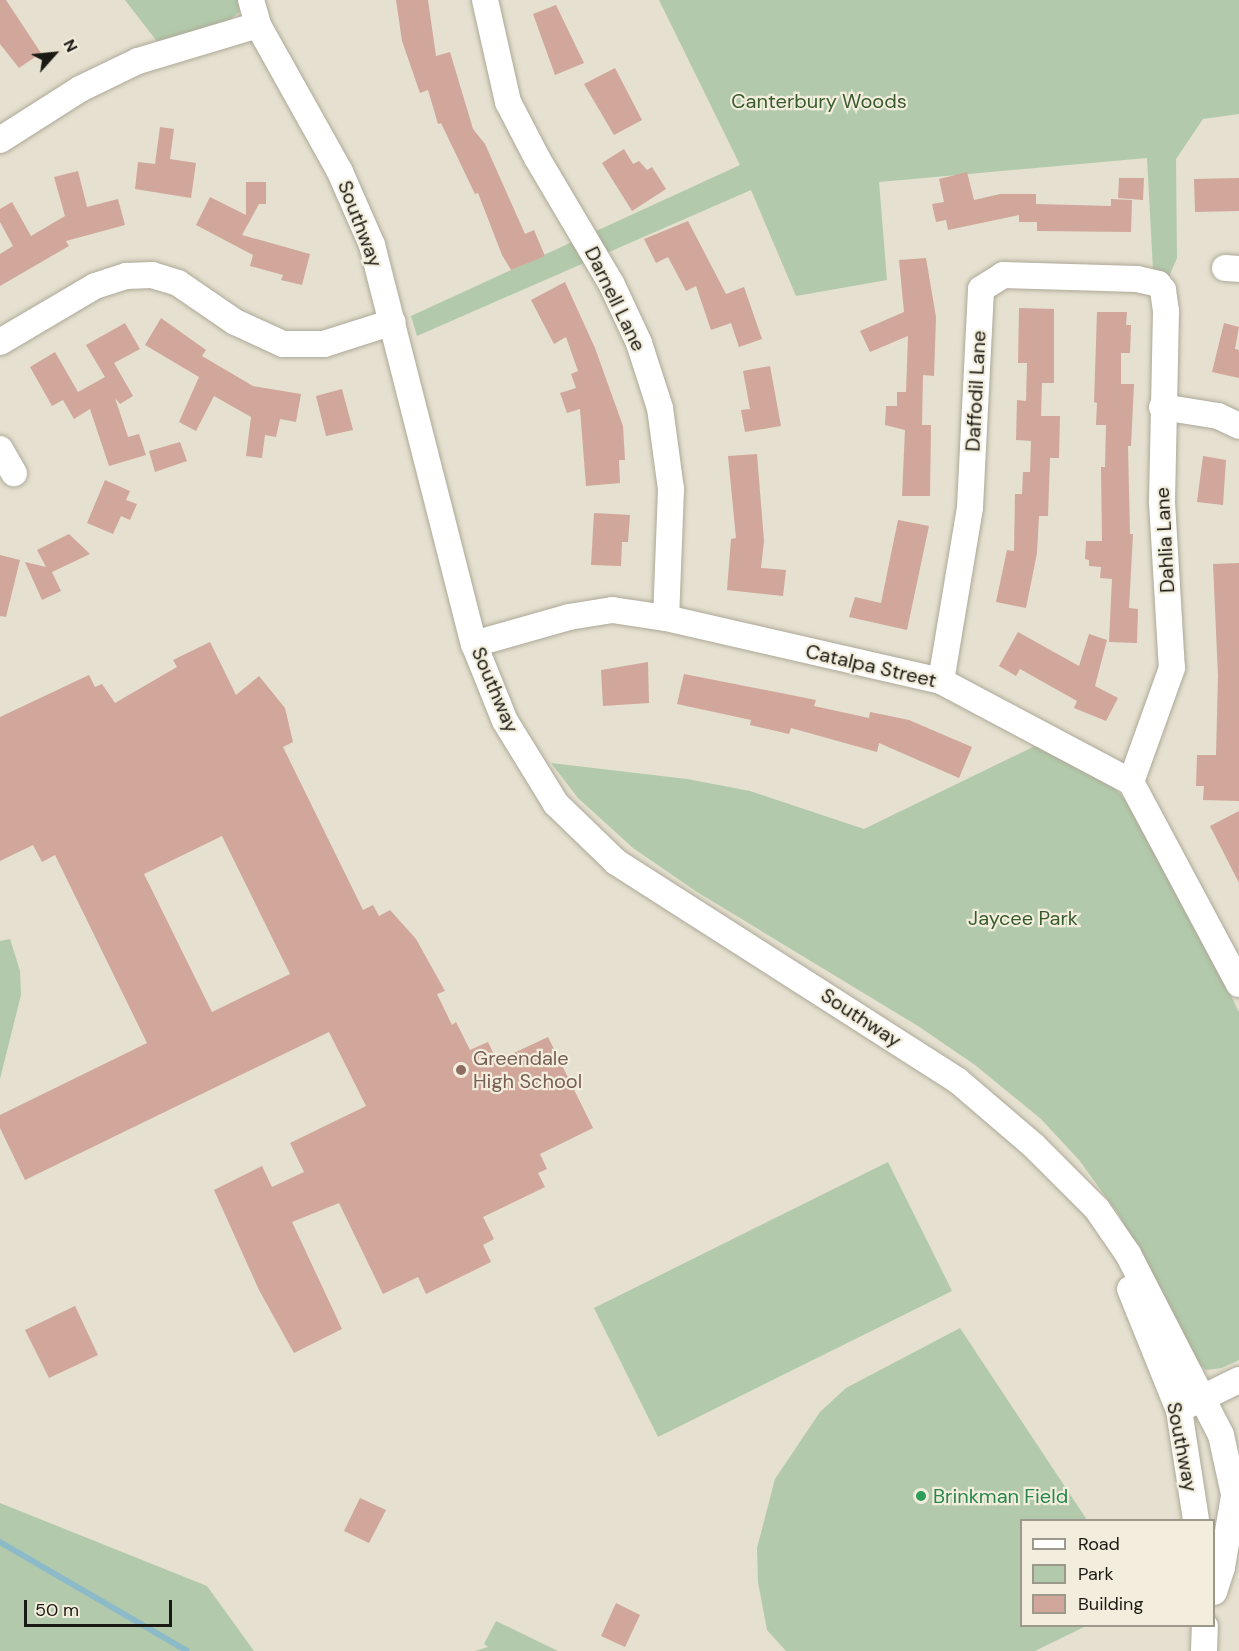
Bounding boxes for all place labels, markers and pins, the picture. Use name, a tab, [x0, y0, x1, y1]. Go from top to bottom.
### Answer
place label: Greendale High School	[473, 1046, 582, 1093]
marker: Greendale High School	[454, 1063, 468, 1077]
place label: Brinkman Field	[933, 1484, 1068, 1508]
marker: Brinkman Field	[914, 1489, 928, 1503]

